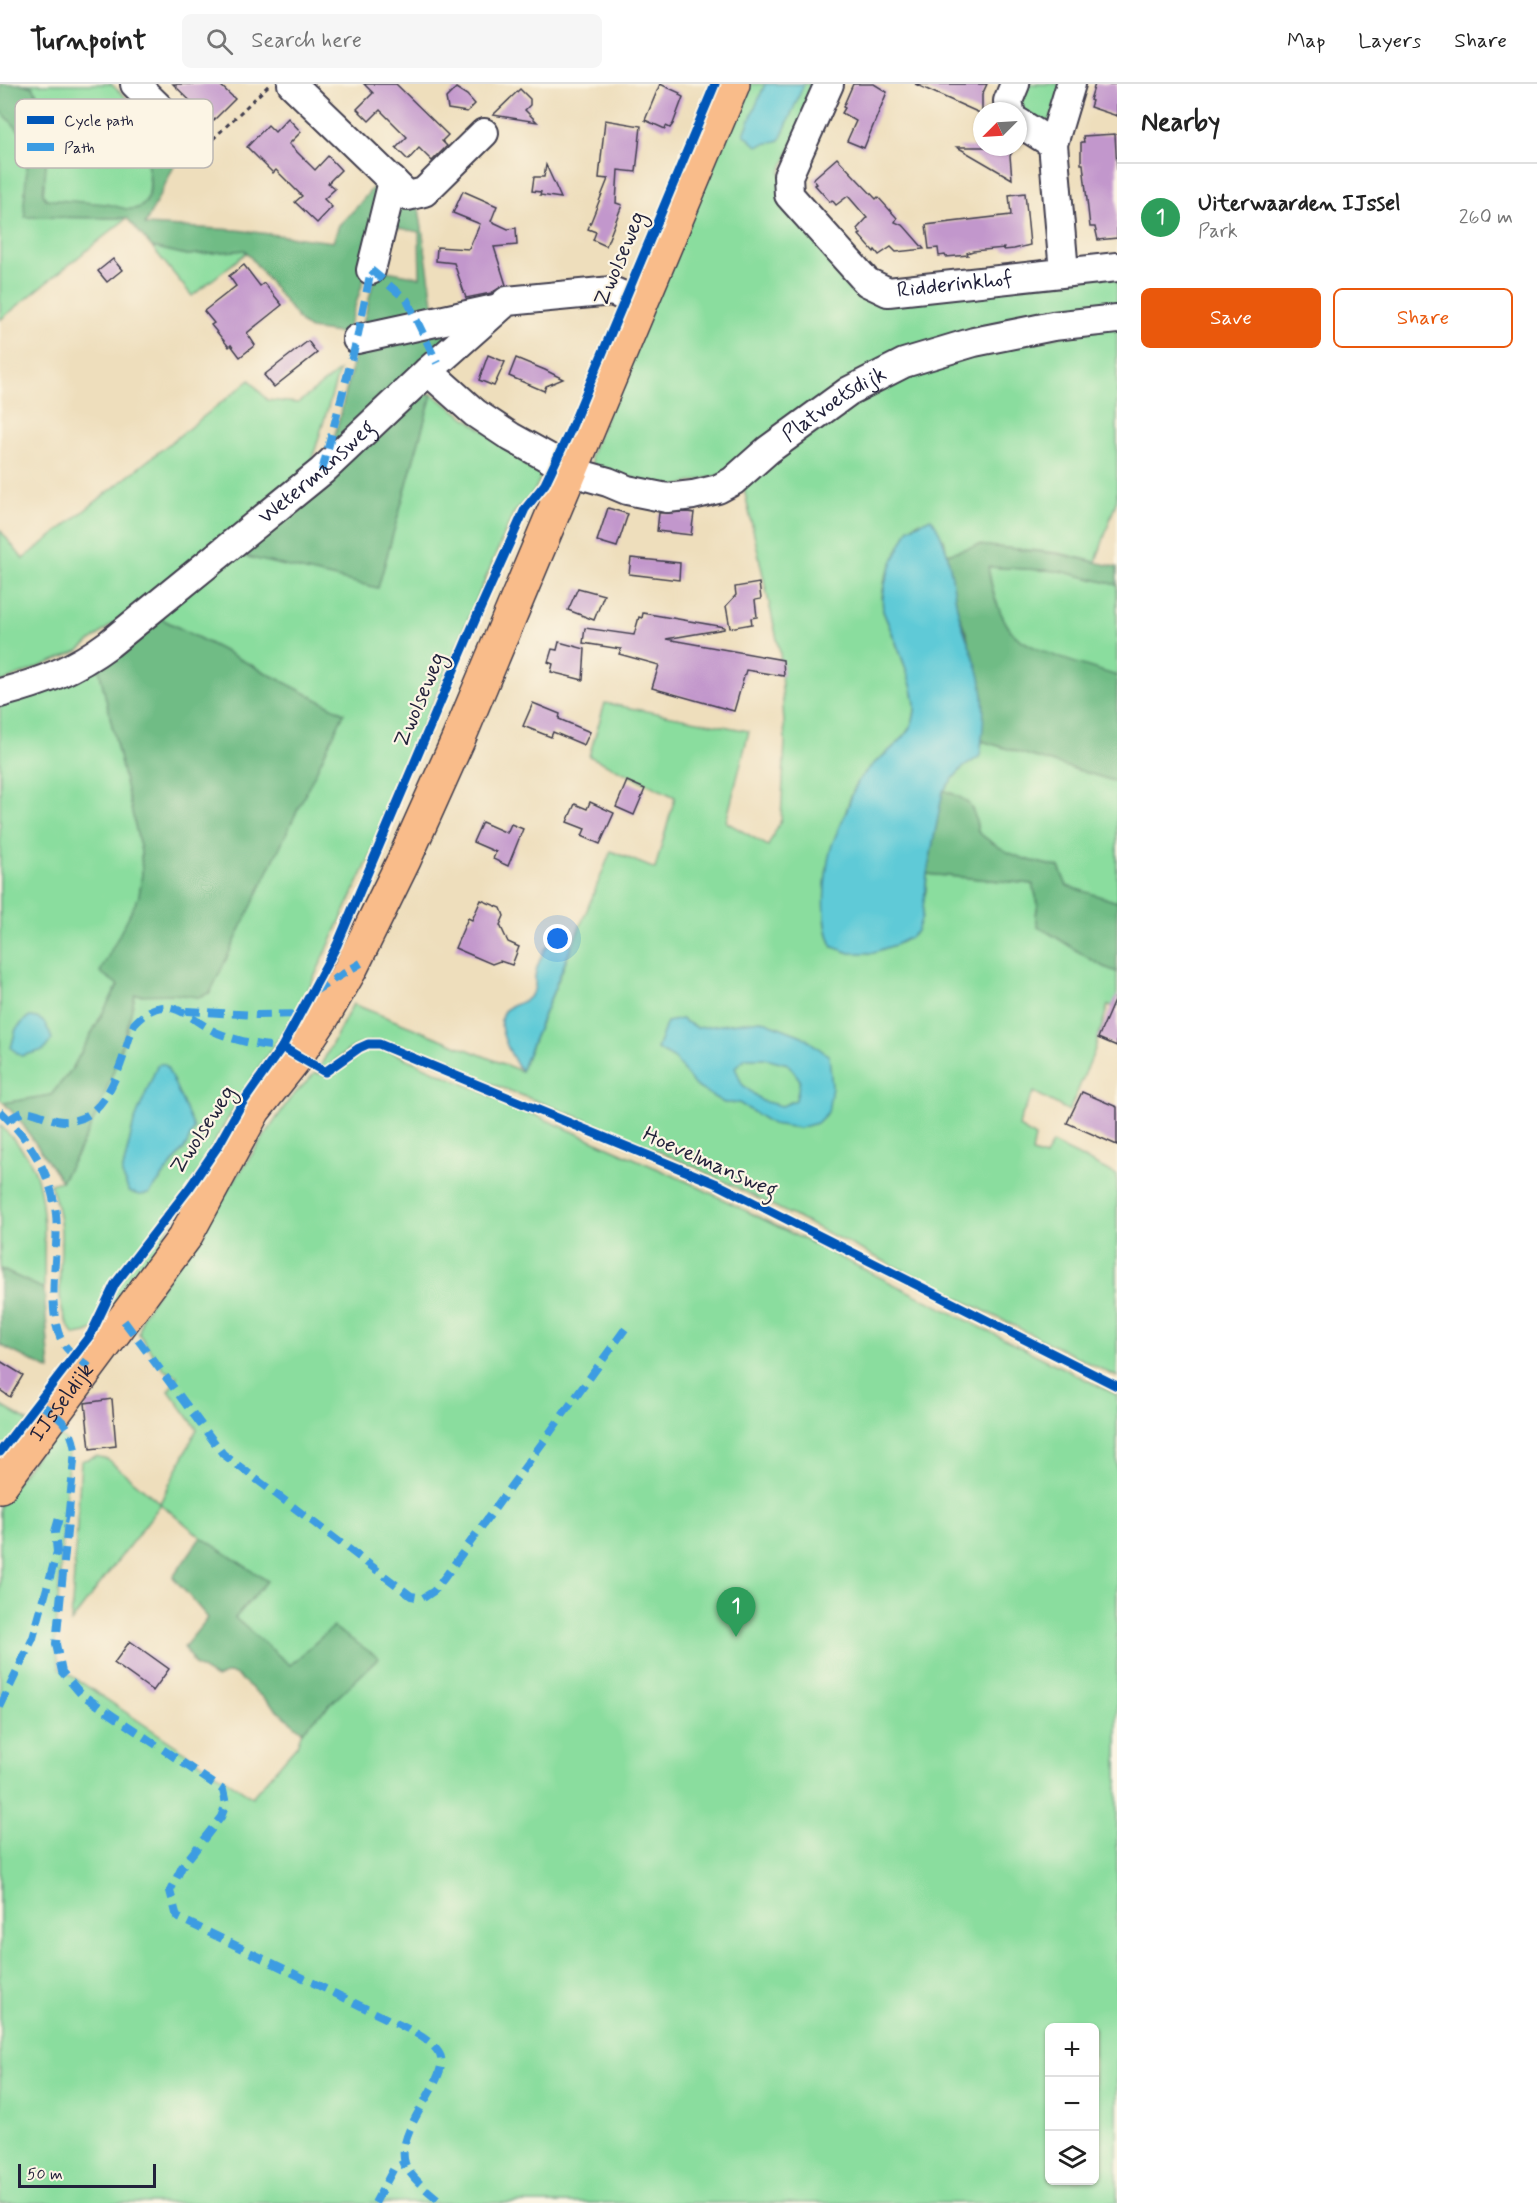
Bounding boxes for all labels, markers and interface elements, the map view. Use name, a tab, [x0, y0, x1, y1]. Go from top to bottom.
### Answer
search box	[182, 14, 602, 68]
text: Turnpoint	[30, 23, 146, 60]
icon: search	[203, 25, 236, 58]
text: Search here	[251, 27, 362, 55]
text: Map	[1287, 27, 1325, 55]
text: Layers	[1358, 27, 1421, 55]
text: Share	[1454, 27, 1507, 55]
legend	[15, 99, 213, 168]
north arrow	[973, 102, 1027, 156]
text: Nearby	[1141, 106, 1220, 140]
text: Cycle path	[64, 111, 134, 132]
text: Path	[64, 138, 95, 159]
text: Uiterwaarden IJssel	[1198, 190, 1401, 218]
text: 1	[1156, 204, 1165, 231]
text: 260 m	[1459, 204, 1513, 231]
street label: Zwolseweg	[588, 207, 655, 312]
text: Park	[1198, 218, 1238, 245]
street label: Ridderinkhof	[896, 264, 1014, 305]
button: Save	[1141, 288, 1321, 348]
button: Share	[1333, 288, 1513, 348]
street label: Platvoetsdijk	[777, 360, 891, 449]
street label: Wetermansweg	[253, 414, 383, 531]
street label: Zwolseweg	[388, 648, 455, 753]
your location	[543, 924, 572, 953]
street label: Zwolseweg	[164, 1080, 245, 1181]
street label: Hoevelmansweg	[637, 1121, 782, 1208]
street label: IJsseldijk	[23, 1357, 101, 1448]
pin: 1	[716, 1588, 756, 1637]
map controls	[1045, 2023, 1099, 2185]
button: +	[1045, 2023, 1099, 2077]
button: −	[1045, 2077, 1099, 2131]
button: layers	[1045, 2131, 1099, 2185]
scale bar	[18, 2161, 156, 2188]
text: 50 m	[27, 2164, 63, 2185]

